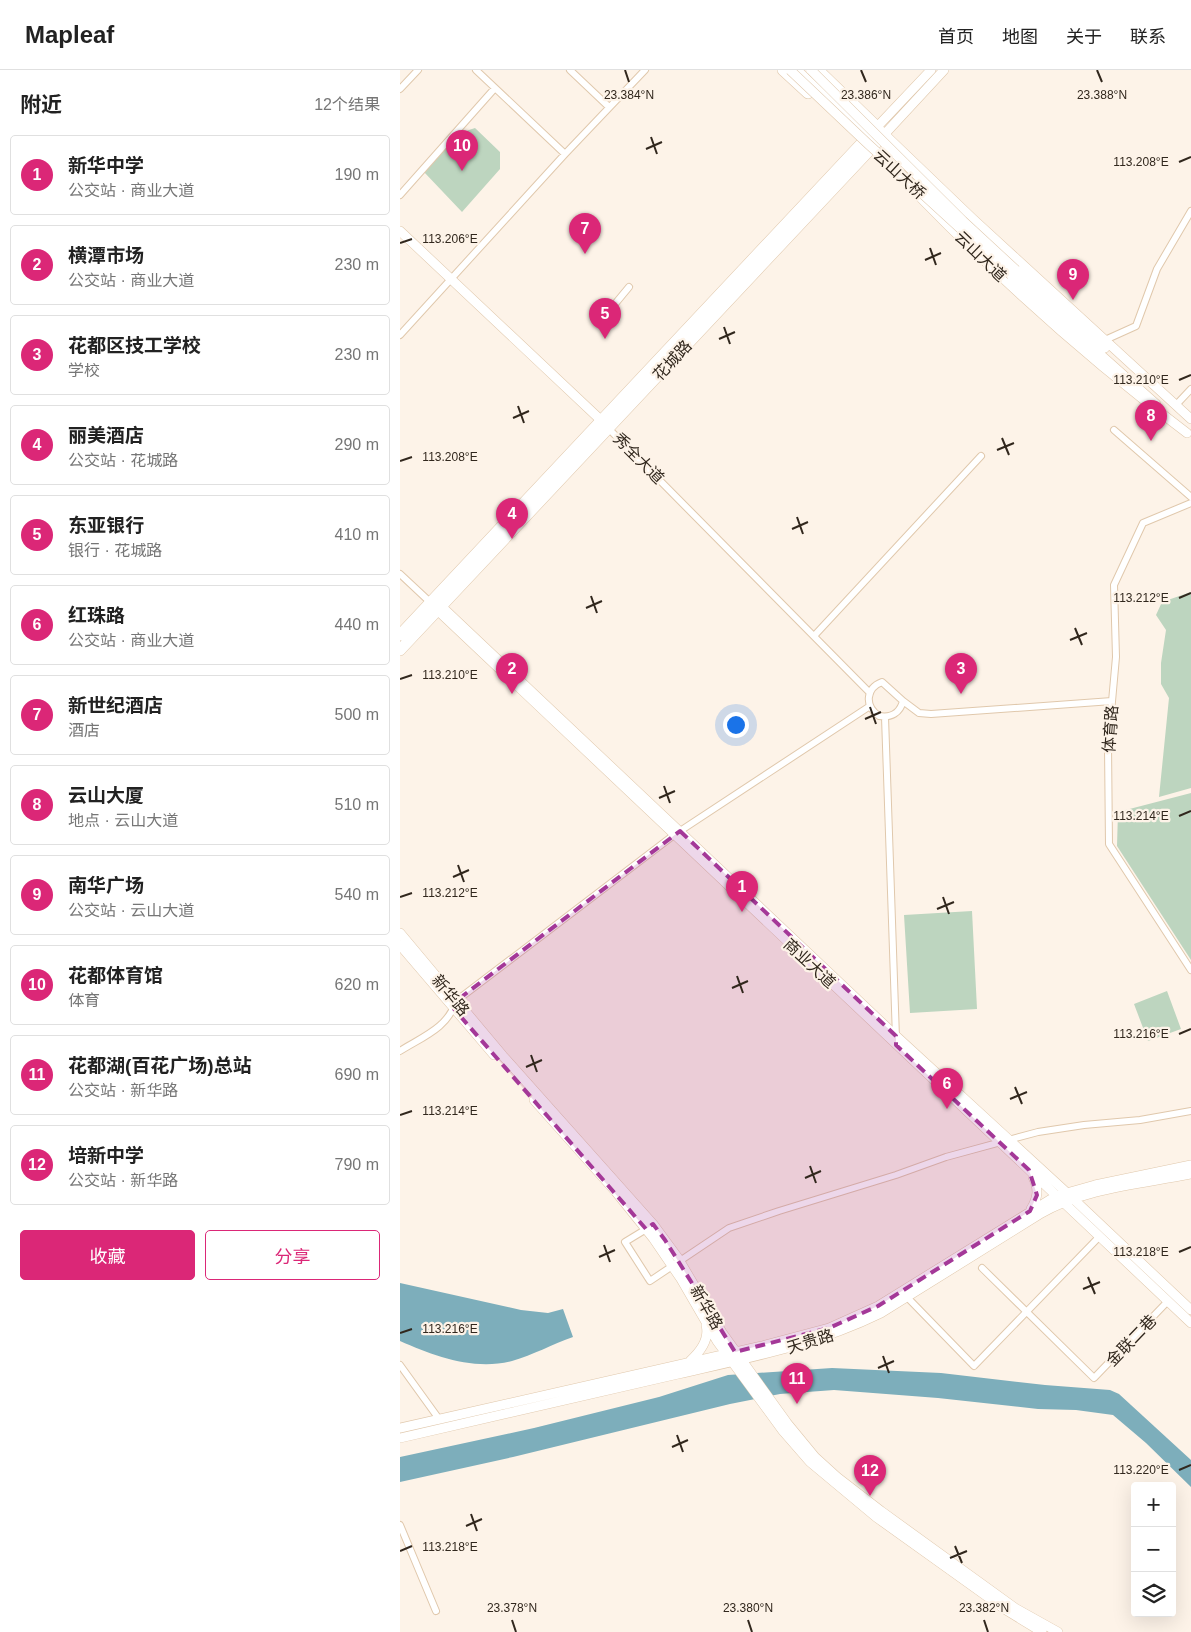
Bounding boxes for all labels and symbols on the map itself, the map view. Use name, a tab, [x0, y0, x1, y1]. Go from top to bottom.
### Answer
text: 23.384°N	[604, 88, 654, 102]
text: 23.386°N	[841, 88, 891, 102]
text: 23.388°N	[1077, 88, 1127, 102]
pin: 10	[446, 130, 478, 171]
street label: 云山大桥	[870, 146, 929, 202]
text: 113.208°E	[1113, 155, 1169, 169]
pin: 7	[569, 213, 601, 254]
street label: 云山大道	[952, 228, 1010, 285]
text: 113.206°E	[422, 232, 478, 246]
pin: 9	[1057, 259, 1089, 300]
pin: 5	[589, 298, 621, 339]
street label: 花城路	[650, 337, 695, 384]
text: 113.210°E	[1113, 373, 1169, 387]
pin: 8	[1135, 400, 1167, 441]
street label: 秀全大道	[610, 430, 667, 487]
text: 113.208°E	[422, 450, 478, 464]
pin: 4	[496, 498, 528, 539]
text: 113.212°E	[1113, 591, 1169, 605]
pin: 2	[496, 653, 528, 694]
pin: 3	[945, 653, 977, 694]
text: 113.210°E	[422, 668, 478, 682]
street label: 体育路	[1100, 704, 1121, 754]
your location	[723, 712, 749, 738]
text: 113.214°E	[1113, 809, 1169, 823]
pin: 1	[726, 871, 758, 912]
text: 113.212°E	[422, 886, 478, 900]
street label: 商业大道	[780, 935, 839, 991]
street label: 新华路	[429, 971, 473, 1019]
text: 113.216°E	[1113, 1027, 1169, 1041]
pin: 6	[931, 1068, 963, 1109]
text: 113.214°E	[422, 1104, 478, 1118]
text: 113.218°E	[1113, 1245, 1169, 1259]
street label: 新华路	[687, 1282, 726, 1332]
street label: 金联二巷	[1103, 1311, 1160, 1369]
text: 113.216°E	[422, 1322, 478, 1336]
street label: 天贵路	[785, 1326, 836, 1357]
pin: 11	[781, 1363, 813, 1404]
pin: 12	[854, 1455, 886, 1496]
text: 113.220°E	[1113, 1463, 1169, 1477]
text: 113.218°E	[422, 1540, 478, 1554]
text: 23.378°N	[487, 1601, 537, 1615]
text: 23.380°N	[723, 1601, 773, 1615]
text: 23.382°N	[959, 1601, 1009, 1615]

